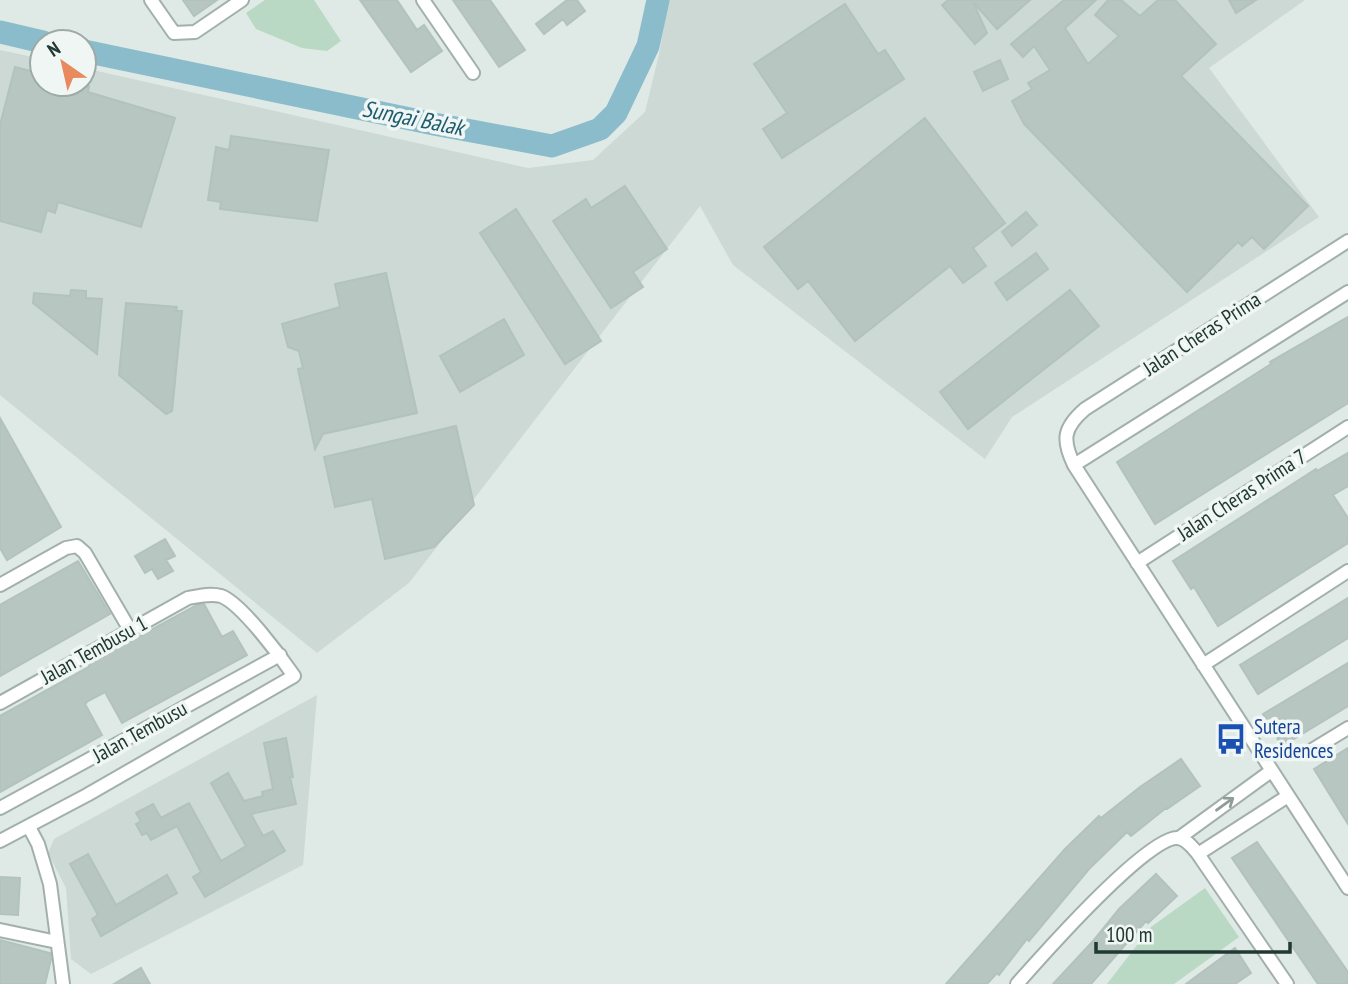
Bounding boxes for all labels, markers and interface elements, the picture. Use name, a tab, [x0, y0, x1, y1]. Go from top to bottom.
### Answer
north arrow	[28, 28, 98, 98]
text: N	[43, 36, 64, 62]
water label: Sungai Balak	[360, 94, 469, 142]
street label: Jalan Cheras Prima	[1137, 286, 1266, 382]
street label: Jalan Cheras Prima 7	[1171, 443, 1312, 547]
street label: Jalan Tembusu 1	[35, 609, 152, 690]
street label: Jalan Tembusu	[87, 695, 192, 769]
place label: Sutera Residences	[1254, 713, 1333, 764]
bus stop icon: Sutera Residences	[1214, 722, 1248, 756]
one-way arrow	[1215, 797, 1234, 811]
scale bar	[1096, 911, 1290, 955]
text: 100 m	[1106, 921, 1152, 948]

